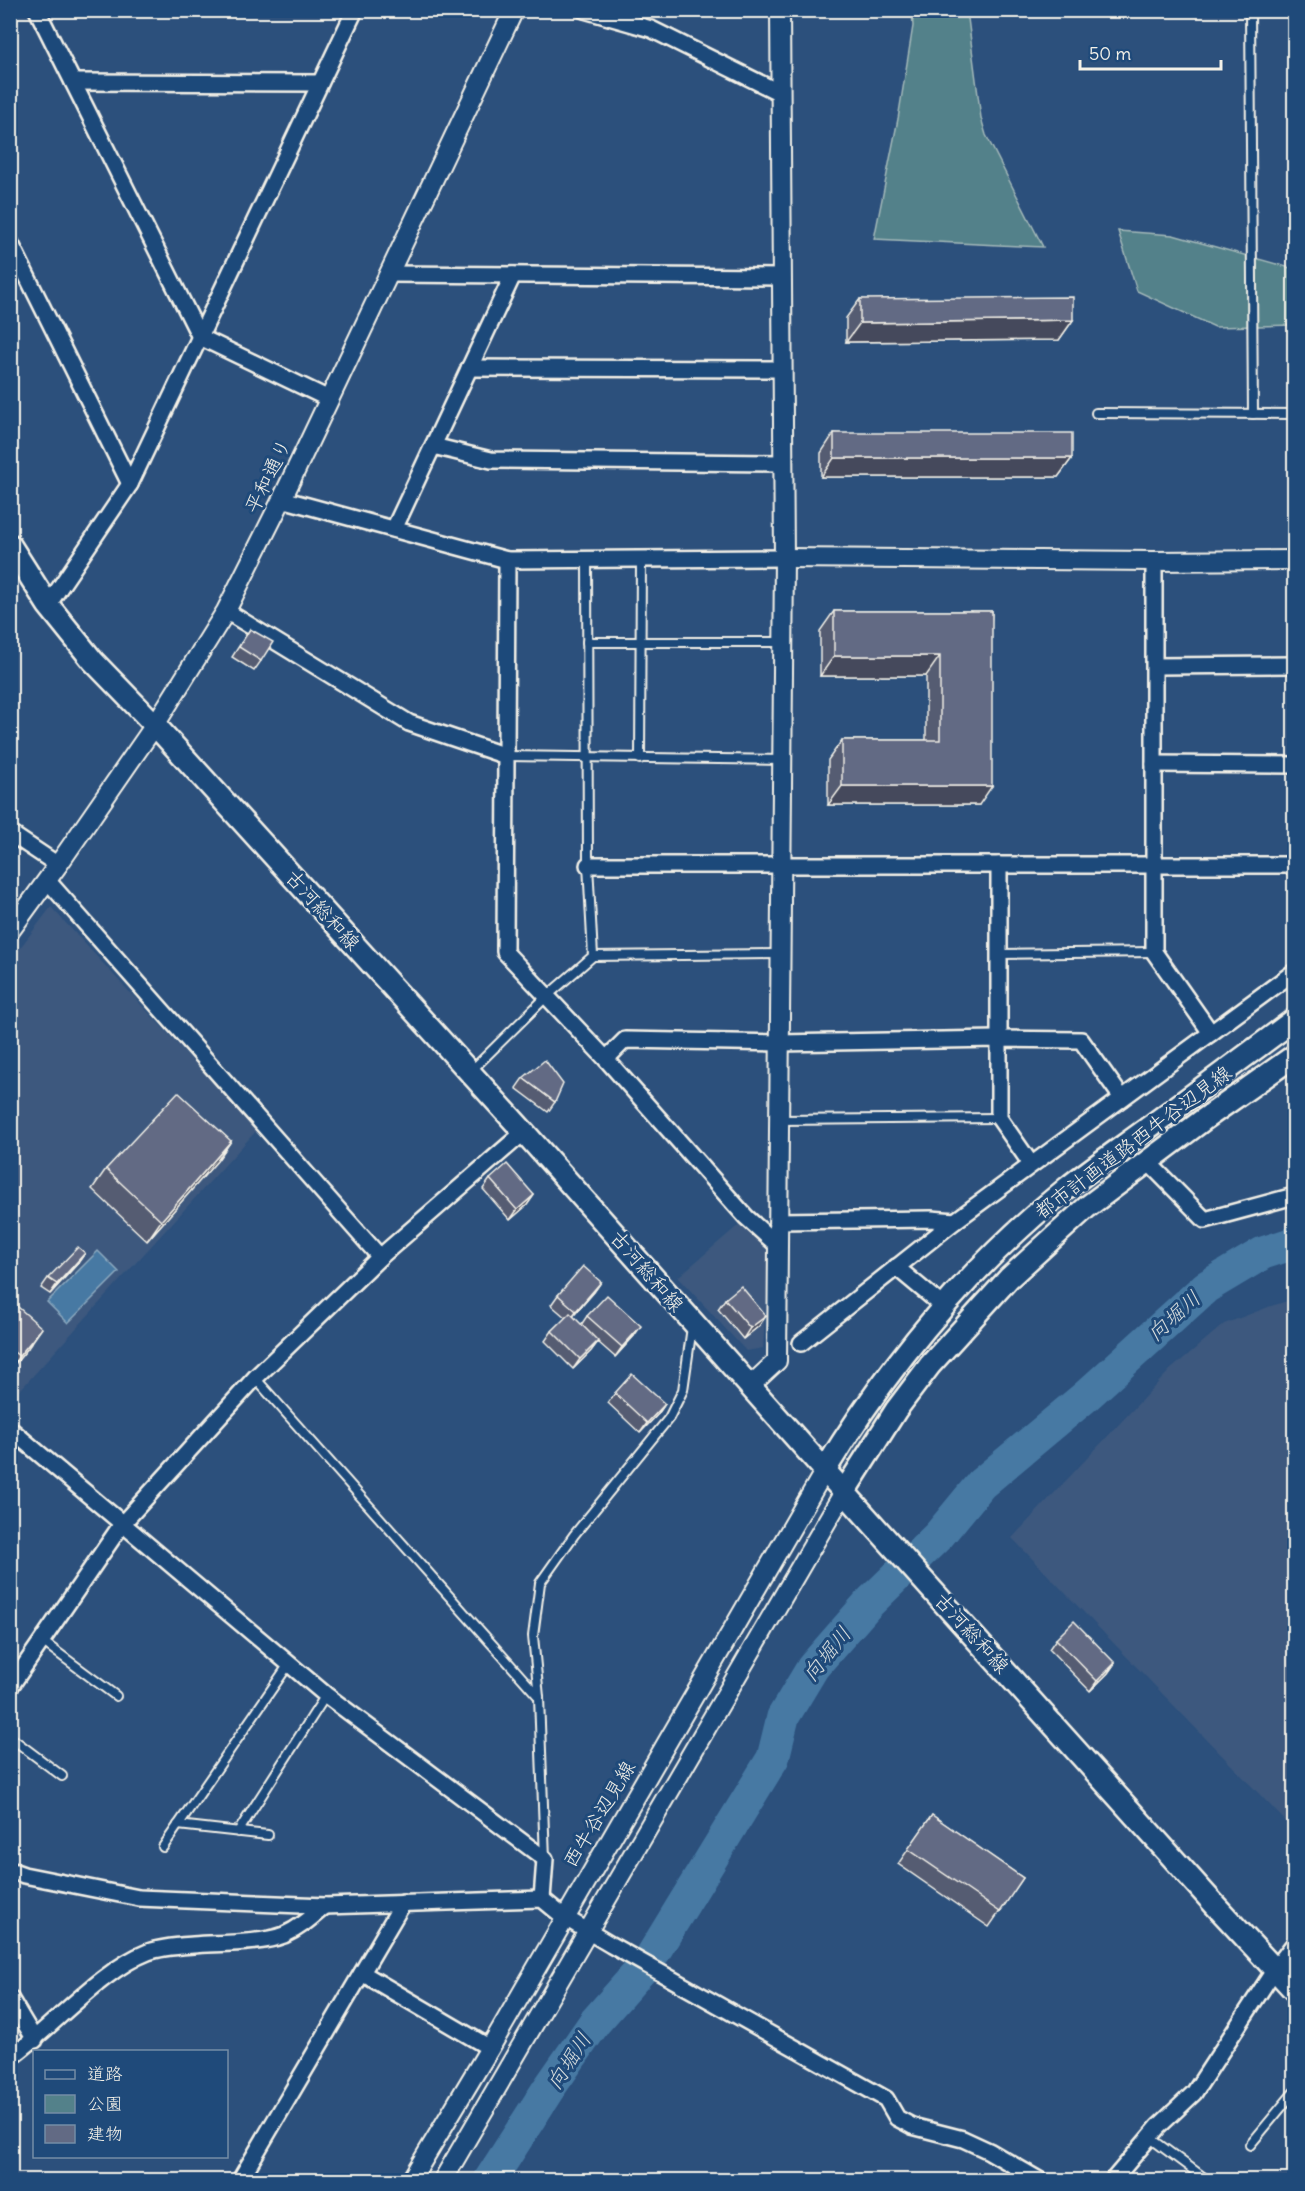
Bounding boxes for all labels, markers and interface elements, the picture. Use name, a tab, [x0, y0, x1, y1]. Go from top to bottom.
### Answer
scale bar	[1080, 33, 1221, 71]
text: 50 m	[1089, 42, 1131, 65]
street label: 平和通り	[239, 434, 296, 517]
street label: 古河総和線	[281, 864, 366, 955]
street label: 都市計画道路西牛谷辺見線	[1029, 1059, 1236, 1224]
street label: 古河総和線	[605, 1225, 690, 1317]
water label: 向堀川	[1141, 1285, 1206, 1347]
street label: 古河総和線	[930, 1587, 1015, 1678]
water label: 向堀川	[796, 1621, 857, 1687]
street label: 西牛谷辺見線	[557, 1756, 640, 1872]
water label: 向堀川	[540, 2027, 597, 2094]
legend	[33, 2050, 228, 2158]
text: 道路	[87, 2062, 123, 2085]
text: 公園	[87, 2092, 123, 2115]
text: 建物	[87, 2122, 123, 2145]

